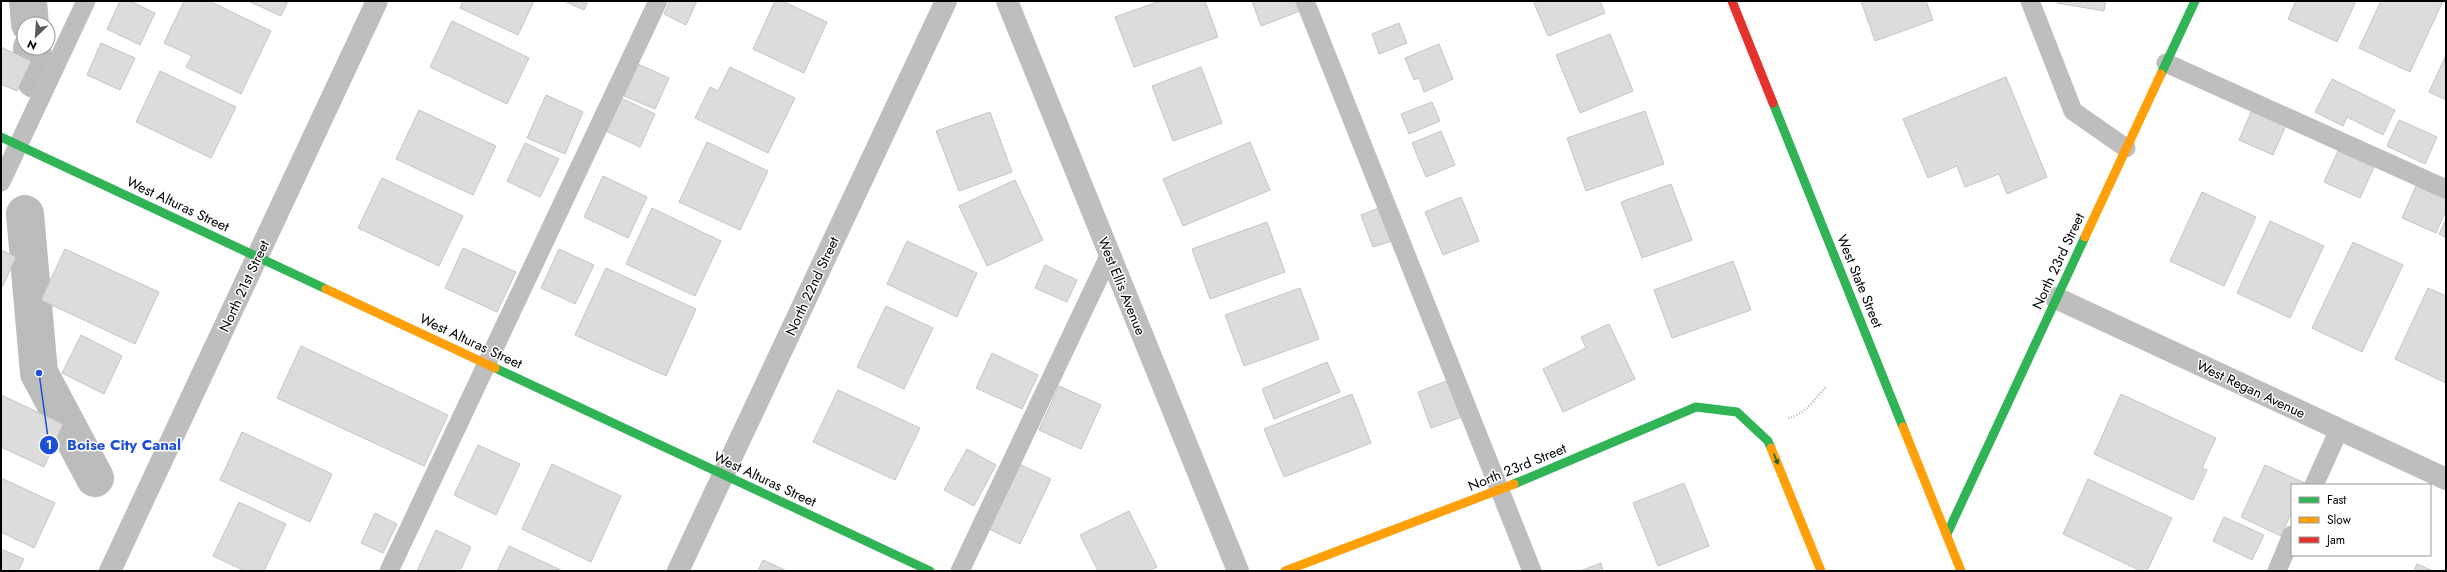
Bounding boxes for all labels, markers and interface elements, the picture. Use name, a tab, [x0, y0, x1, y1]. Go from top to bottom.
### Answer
north arrow	[16, 16, 56, 56]
text: N	[24, 36, 39, 54]
street label: West Alturas Street	[123, 171, 233, 237]
street label: North 23rd Street	[2027, 209, 2089, 312]
street label: West State Street	[1832, 231, 1888, 331]
street label: North 22nd Street	[780, 233, 844, 339]
street label: West Ellis Avenue	[1093, 234, 1151, 338]
street label: North 21st Street	[214, 236, 274, 335]
street label: West Alturas Street	[416, 308, 526, 374]
street label: West Regan Avenue	[2193, 355, 2309, 423]
callout: Boise City Canal	[39, 431, 189, 458]
text: Boise City Canal	[67, 434, 181, 456]
text: 1	[46, 436, 52, 454]
street label: North 23rd Street	[1465, 438, 1570, 496]
street label: West Alturas Street	[710, 446, 820, 512]
one-way arrow	[1773, 454, 1779, 465]
legend	[2291, 484, 2431, 556]
text: Fast	[2327, 491, 2346, 509]
text: Slow	[2327, 511, 2352, 529]
text: Jam	[2325, 531, 2345, 549]

